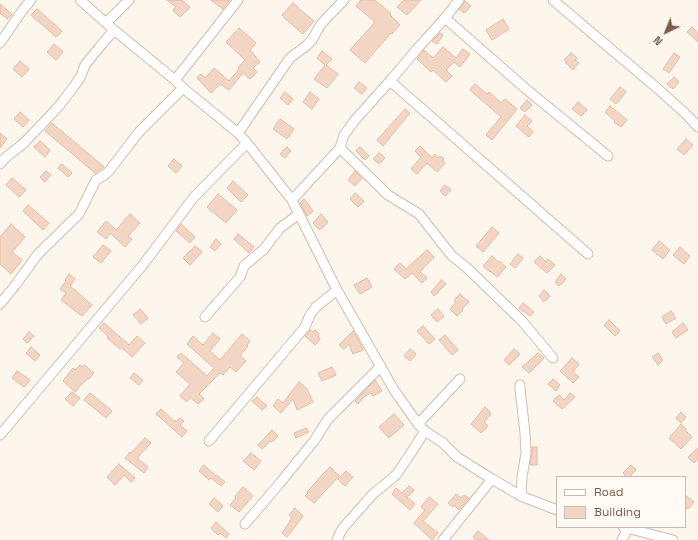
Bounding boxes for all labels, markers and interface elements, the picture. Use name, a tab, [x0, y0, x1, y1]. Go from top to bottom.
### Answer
north arrow	[646, 12, 686, 52]
text: N	[650, 33, 665, 48]
legend	[556, 476, 686, 528]
text: Road	[594, 484, 623, 500]
text: Building	[594, 504, 641, 520]

